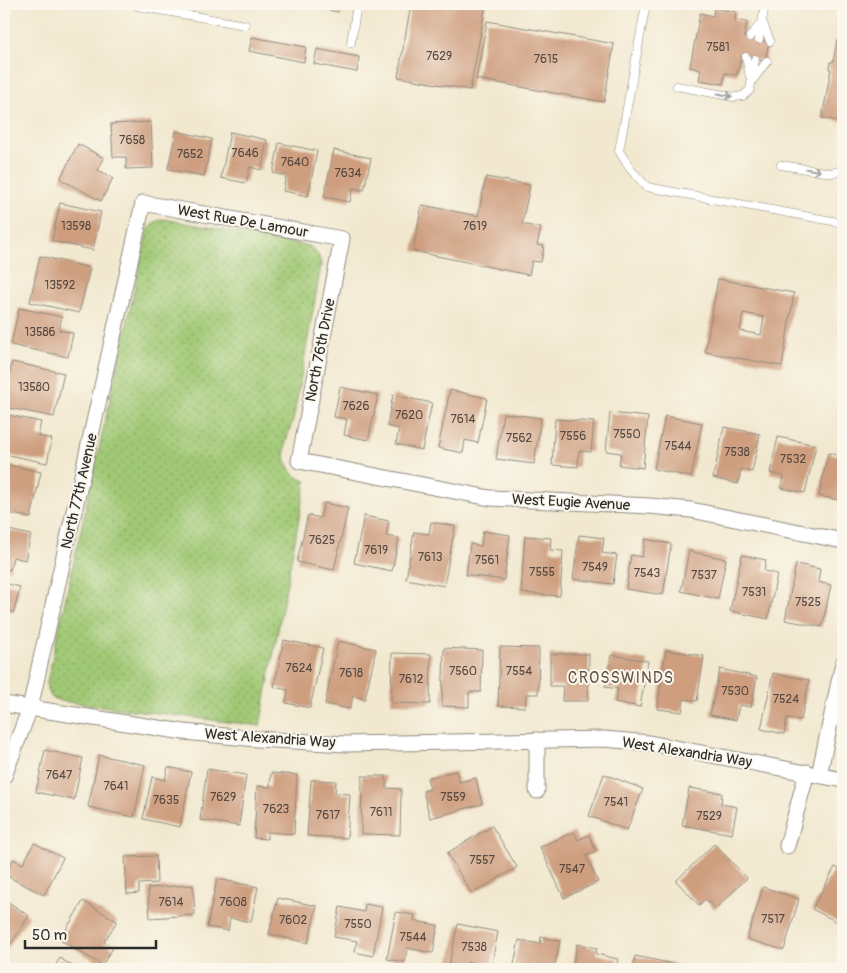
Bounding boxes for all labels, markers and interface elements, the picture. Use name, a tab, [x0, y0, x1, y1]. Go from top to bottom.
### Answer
house number: 7581	[706, 40, 730, 55]
house number: 7629	[426, 49, 452, 64]
house number: 7615	[534, 52, 558, 67]
one-way arrow	[716, 91, 732, 101]
house number: 7658	[119, 133, 145, 148]
house number: 7646	[231, 146, 259, 161]
house number: 7652	[177, 147, 204, 162]
house number: 7640	[281, 155, 309, 170]
house number: 7634	[335, 166, 362, 181]
one-way arrow	[804, 166, 820, 176]
street label: West Rue De Lamour	[176, 201, 311, 242]
house number: 13598	[61, 219, 91, 234]
house number: 7619	[463, 219, 487, 234]
house number: 13592	[45, 278, 76, 293]
street label: North 76th Drive	[301, 296, 340, 403]
house number: 13586	[25, 325, 55, 340]
house number: 13580	[18, 380, 50, 395]
house number: 7626	[342, 399, 370, 414]
house number: 7620	[395, 408, 423, 423]
house number: 7614	[451, 412, 476, 427]
house number: 7550	[613, 427, 641, 442]
house number: 7556	[560, 429, 586, 444]
street label: North 77th Avenue	[57, 431, 102, 551]
house number: 7562	[506, 431, 533, 446]
house number: 7544	[665, 439, 691, 454]
house number: 7538	[724, 445, 750, 460]
house number: 7532	[780, 452, 806, 467]
street label: West Eugie Avenue	[511, 490, 631, 515]
house number: 7625	[309, 533, 335, 548]
house number: 7619	[364, 543, 388, 558]
house number: 7613	[418, 550, 443, 565]
house number: 7561	[475, 553, 499, 568]
house number: 7549	[582, 560, 608, 575]
house number: 7555	[529, 565, 555, 580]
house number: 7543	[634, 566, 661, 581]
house number: 7537	[691, 568, 718, 583]
house number: 7531	[742, 585, 766, 600]
house number: 7525	[795, 595, 821, 610]
house number: 7624	[285, 661, 313, 676]
house number: 7560	[449, 664, 477, 679]
house number: 7554	[506, 664, 532, 679]
house number: 7618	[339, 666, 363, 681]
district label: CROSSWINDS	[568, 668, 674, 688]
house number: 7612	[399, 672, 424, 687]
house number: 7530	[721, 684, 749, 699]
house number: 7524	[773, 692, 799, 707]
street label: West Alexandria Way	[204, 724, 337, 753]
street label: West Alexandria Way	[621, 733, 754, 772]
house number: 7647	[46, 768, 73, 783]
house number: 7641	[104, 779, 128, 794]
house number: 7629	[210, 790, 236, 805]
house number: 7559	[440, 790, 466, 805]
house number: 7635	[153, 793, 179, 808]
house number: 7541	[604, 795, 628, 810]
house number: 7623	[263, 802, 289, 817]
house number: 7611	[370, 805, 392, 820]
house number: 7617	[316, 808, 341, 823]
house number: 7529	[696, 809, 722, 824]
house number: 7557	[469, 853, 495, 868]
house number: 7547	[559, 862, 586, 877]
house number: 7614	[159, 895, 184, 910]
house number: 7608	[219, 895, 247, 910]
house number: 7517	[761, 912, 786, 927]
house number: 7602	[279, 913, 307, 928]
house number: 7550	[344, 917, 372, 932]
scale bar	[25, 918, 156, 950]
text: 50 m	[32, 926, 67, 945]
house number: 7544	[400, 930, 426, 945]
house number: 7538	[461, 940, 487, 955]

